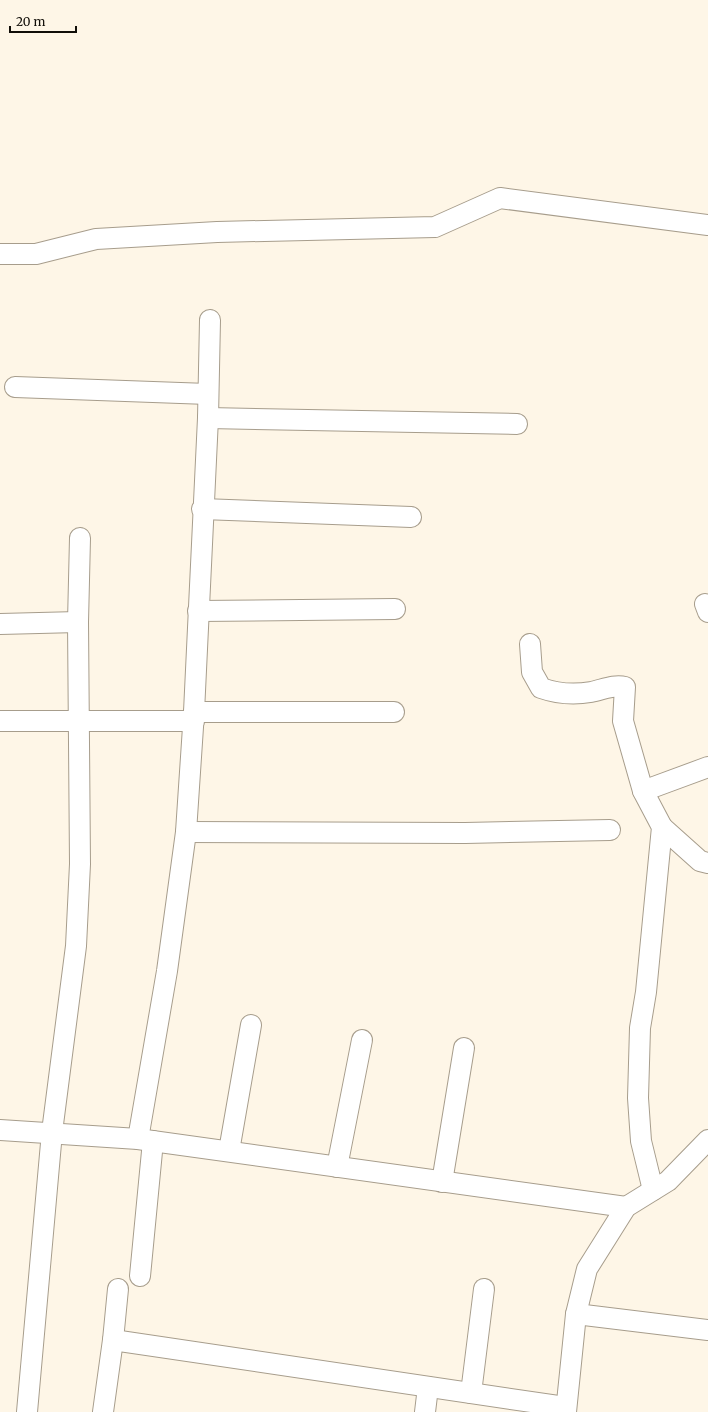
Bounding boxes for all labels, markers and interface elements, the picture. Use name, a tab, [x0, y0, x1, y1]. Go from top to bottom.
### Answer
scale bar	[10, 8, 76, 34]
text: 20 m	[16, 14, 45, 29]

